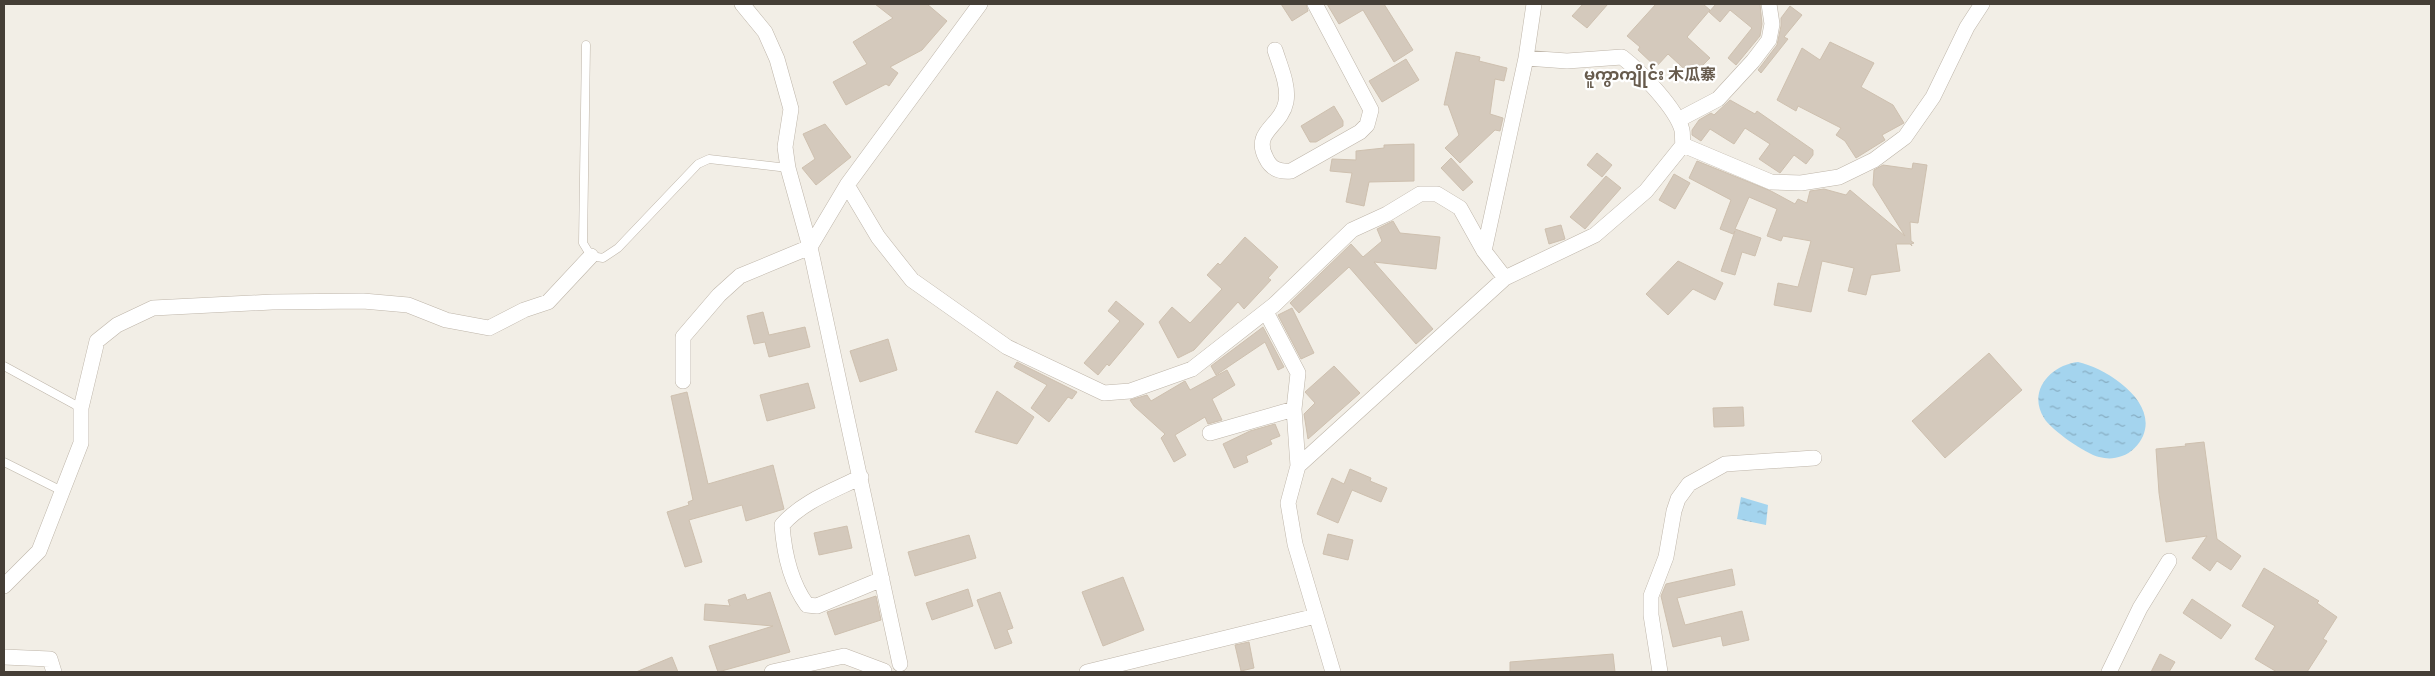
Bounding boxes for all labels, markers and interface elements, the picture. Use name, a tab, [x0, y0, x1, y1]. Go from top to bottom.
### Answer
district label: မူကွာကျိုင်း 木瓜寨	[1584, 63, 1716, 88]

